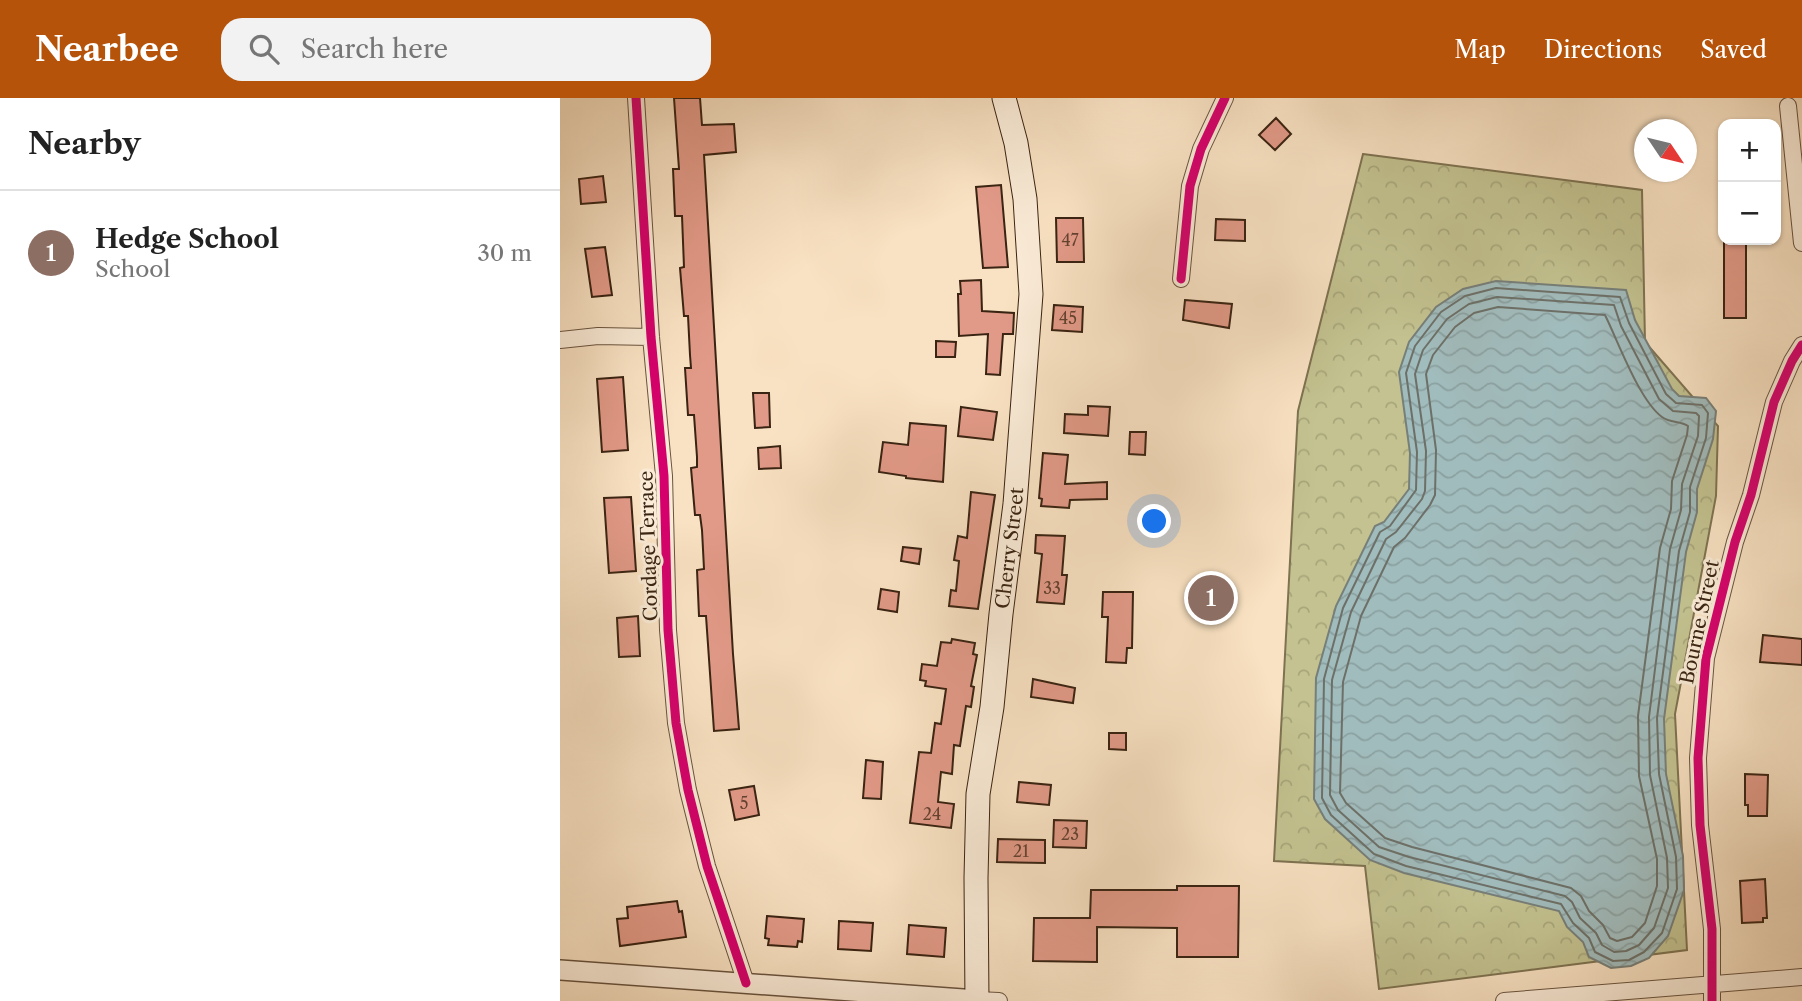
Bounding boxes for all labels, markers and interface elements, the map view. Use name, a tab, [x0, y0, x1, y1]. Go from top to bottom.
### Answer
search box	[221, 18, 711, 81]
text: Nearbee	[35, 29, 179, 70]
icon: search	[245, 30, 283, 68]
text: Search here	[301, 33, 448, 65]
text: Map	[1454, 35, 1506, 64]
text: Directions	[1544, 35, 1662, 64]
text: Saved	[1700, 35, 1767, 64]
north arrow	[1634, 119, 1697, 182]
map controls	[1718, 119, 1781, 245]
button: +	[1718, 119, 1781, 182]
text: Nearby	[28, 125, 141, 162]
button: −	[1718, 182, 1781, 245]
text: Hedge School	[95, 223, 279, 255]
house number: 47	[1061, 230, 1079, 250]
text: 1	[46, 239, 56, 267]
text: 30 m	[477, 239, 532, 267]
text: School	[95, 255, 170, 283]
house number: 45	[1059, 308, 1077, 328]
street label: Cordage Terrace	[634, 470, 663, 622]
street label: Cherry Street	[991, 486, 1028, 610]
your location	[1137, 504, 1171, 538]
street label: Bourne Street	[1675, 558, 1724, 686]
pin: 1	[1188, 572, 1234, 624]
house number: 33	[1043, 578, 1061, 598]
house number: 5	[740, 793, 748, 813]
house number: 24	[923, 804, 941, 824]
house number: 23	[1061, 824, 1079, 844]
house number: 21	[1013, 841, 1029, 861]

